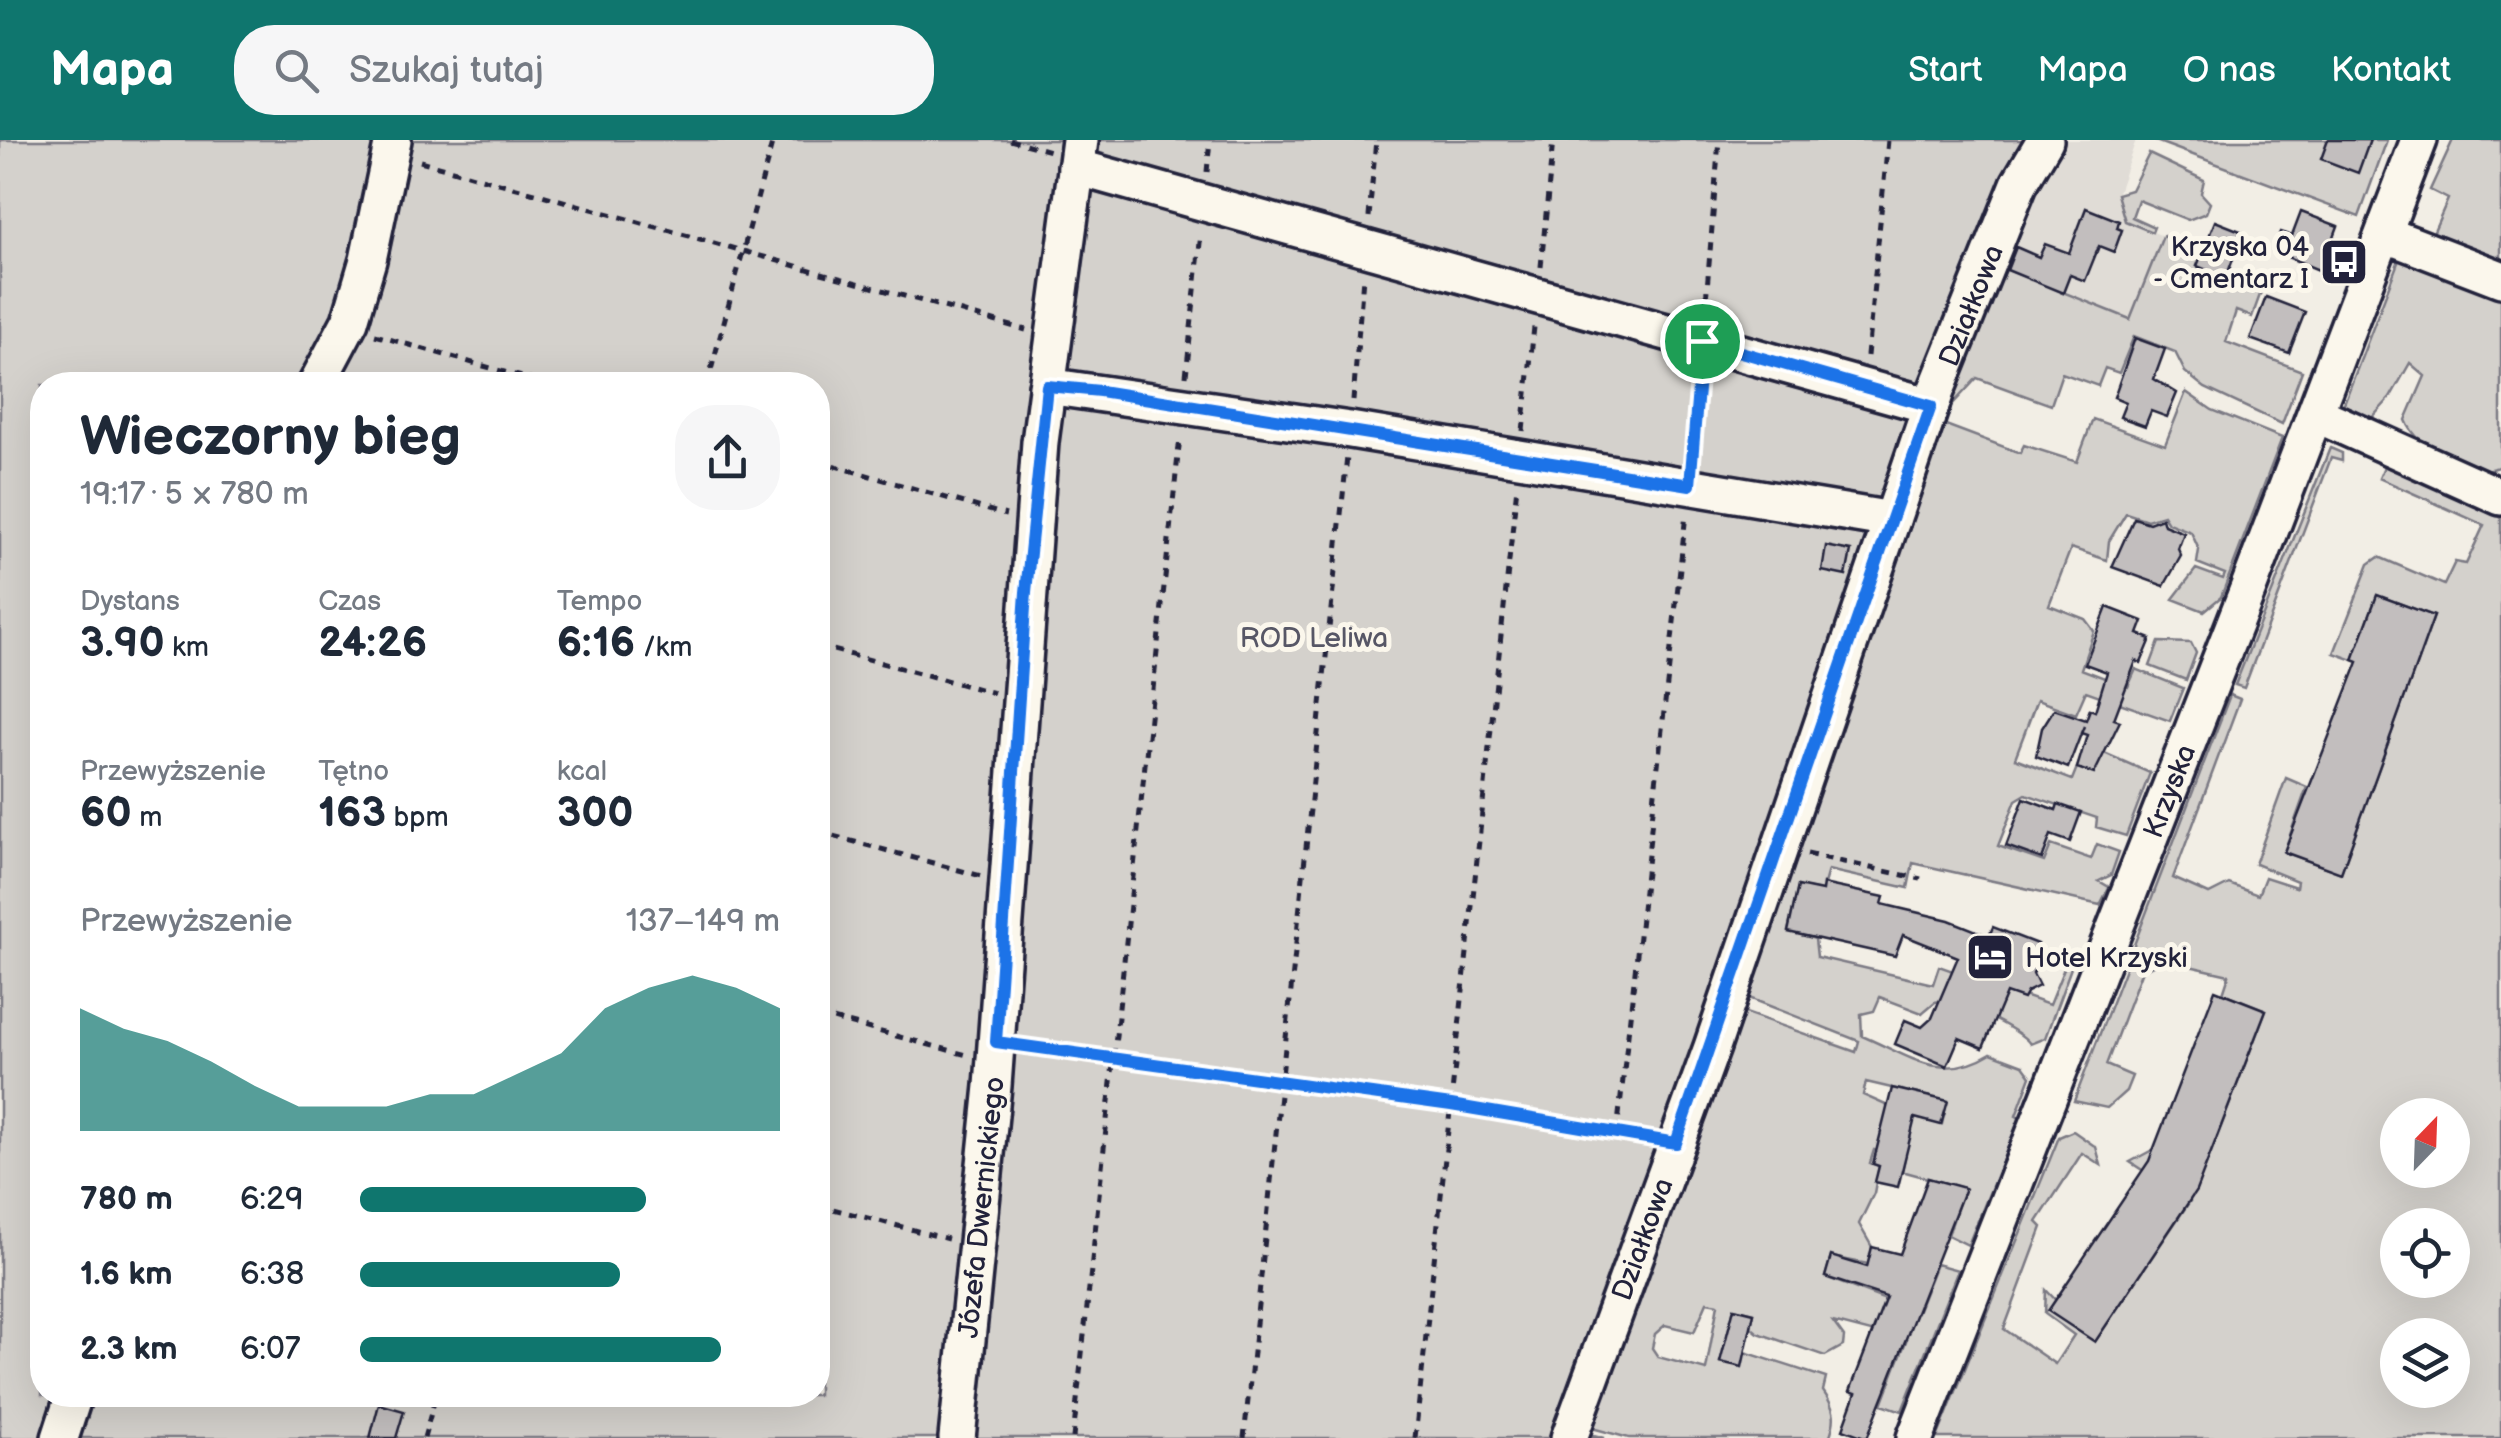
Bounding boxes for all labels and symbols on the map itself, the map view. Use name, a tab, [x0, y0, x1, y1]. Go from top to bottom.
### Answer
place label: Krzyska 04 - Cmentarz I	[2153, 231, 2309, 296]
bus stop icon: Krzyska 04 - Cmentarz I	[2318, 236, 2370, 288]
street label: Działkowa	[1933, 240, 2011, 371]
pin	[1660, 299, 1745, 384]
park label: ROD Leliwa	[1240, 622, 1388, 655]
street label: Krzyska	[2137, 740, 2203, 843]
hotel icon: Hotel Krzyski	[1964, 931, 2016, 983]
place label: Hotel Krzyski	[2025, 942, 2188, 975]
street label: Józefa Dwernickiego	[952, 1076, 1012, 1340]
north arrow	[2380, 1098, 2470, 1188]
street label: Działkowa	[1606, 1174, 1681, 1305]

